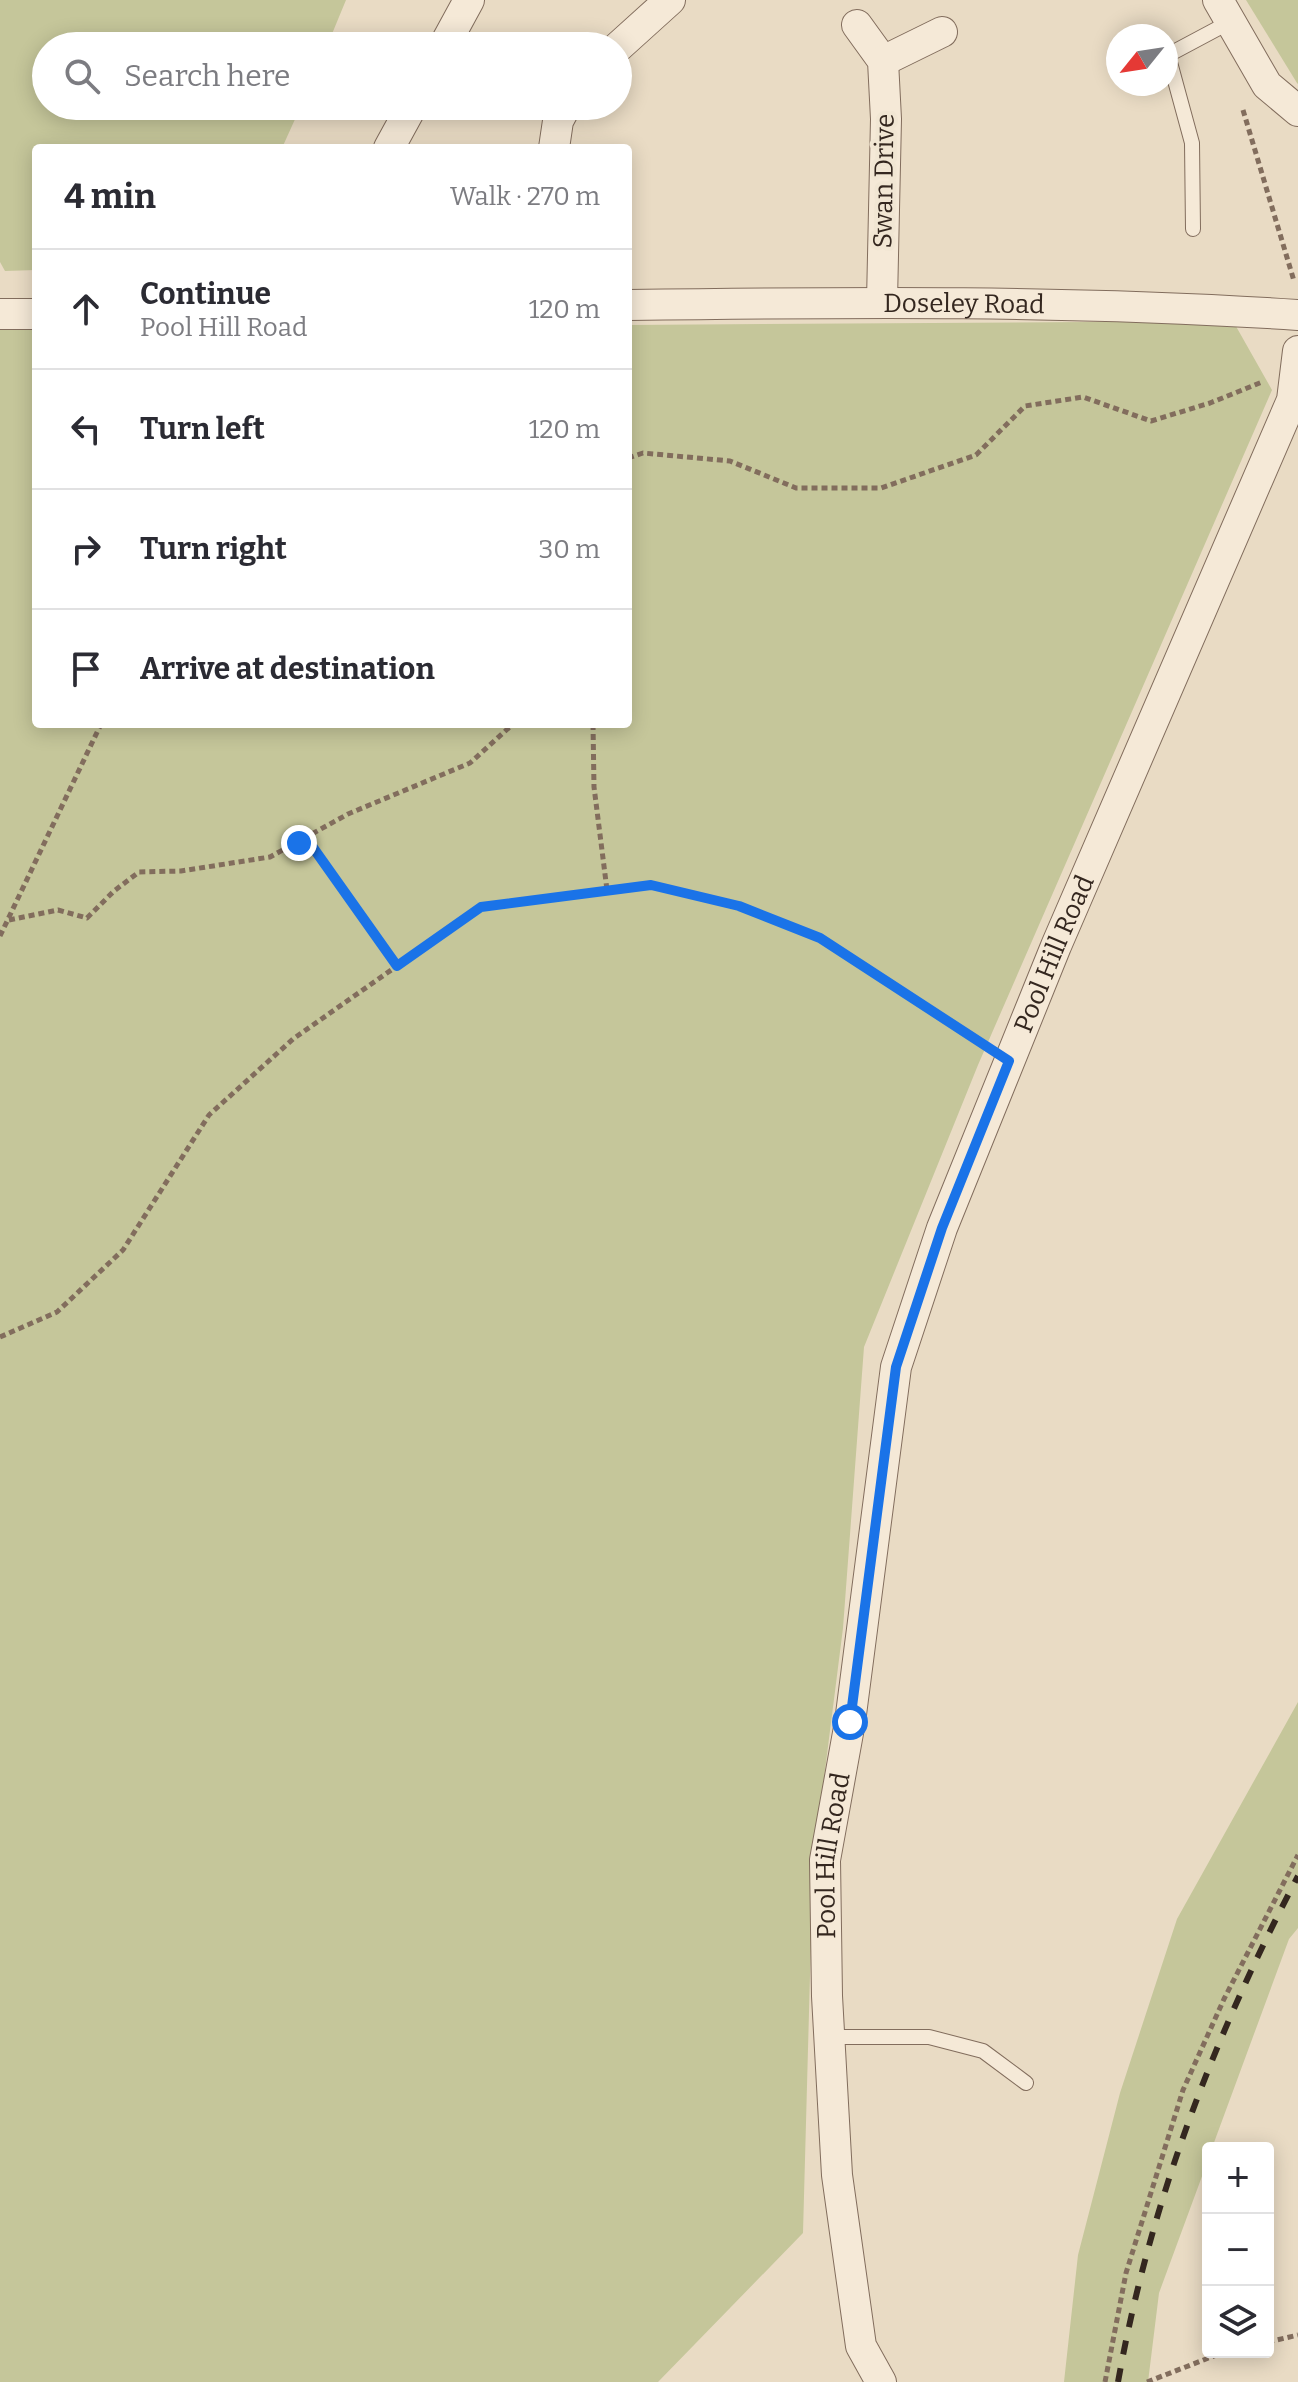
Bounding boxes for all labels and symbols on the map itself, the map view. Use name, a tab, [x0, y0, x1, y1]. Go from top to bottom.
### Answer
north arrow	[1106, 24, 1178, 96]
street label: Swan Drive	[867, 113, 901, 249]
street label: Doseley Road	[883, 287, 1045, 320]
route end	[281, 825, 317, 861]
street label: Pool Hill Road	[1007, 870, 1100, 1037]
route start	[832, 1704, 868, 1740]
street label: Pool Hill Road	[810, 1770, 856, 1939]

